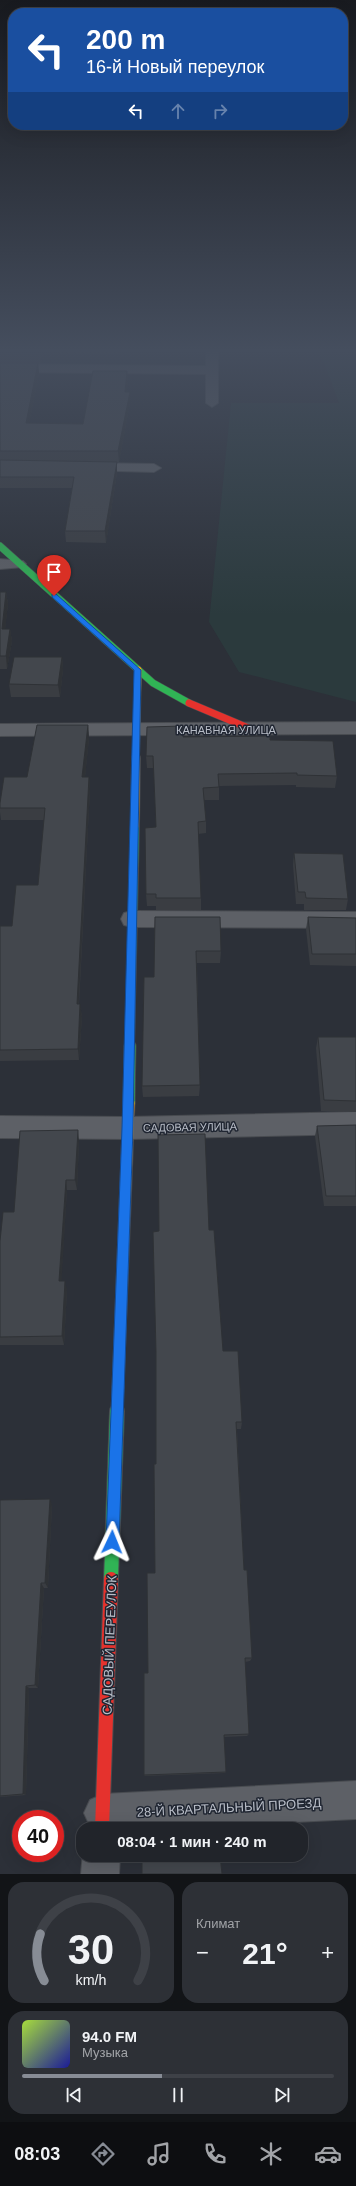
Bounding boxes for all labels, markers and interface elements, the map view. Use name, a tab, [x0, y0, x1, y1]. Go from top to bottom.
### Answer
icon: left	[20, 24, 72, 76]
text: 200 m	[86, 24, 165, 55]
text: 16-й Новый переулок	[86, 57, 264, 77]
icon: left	[125, 100, 147, 122]
icon: ahead	[167, 100, 189, 122]
icon: right	[209, 100, 231, 122]
pin	[37, 555, 71, 596]
icon: arrive	[43, 561, 65, 583]
street label: КАНАВНАЯ УЛИЦА	[176, 724, 277, 736]
street label: САДОВАЯ УЛИЦА	[143, 1120, 238, 1134]
position arrow	[91, 1521, 133, 1563]
street label: САДОВЫЙ ПЕРЕУЛОК	[100, 1575, 119, 1715]
street label: 28-Й КВАРТАЛЬНЫЙ ПРОЕЗД	[136, 1795, 322, 1820]
speed limit sign: 40	[12, 1810, 64, 1862]
text: 08:04 · 1 мин · 240 m	[117, 1833, 267, 1850]
text: Климат	[196, 1916, 240, 1931]
text: 30	[68, 1925, 114, 1972]
text: 21°	[242, 1937, 288, 1970]
text: −	[196, 1940, 209, 1965]
text: +	[321, 1940, 334, 1965]
text: km/h	[76, 1971, 107, 1987]
text: 94.0 FM	[82, 2028, 137, 2045]
text: Музыка	[82, 2045, 128, 2060]
icon: previous	[63, 2084, 85, 2106]
icon: pause	[167, 2084, 189, 2106]
icon: next	[271, 2084, 293, 2106]
icon: directions	[89, 2140, 117, 2168]
icon: music	[145, 2140, 173, 2168]
icon: phone	[201, 2140, 229, 2168]
icon: climate	[257, 2140, 285, 2168]
icon: car	[314, 2140, 342, 2168]
text: 08:03	[14, 2144, 60, 2164]

